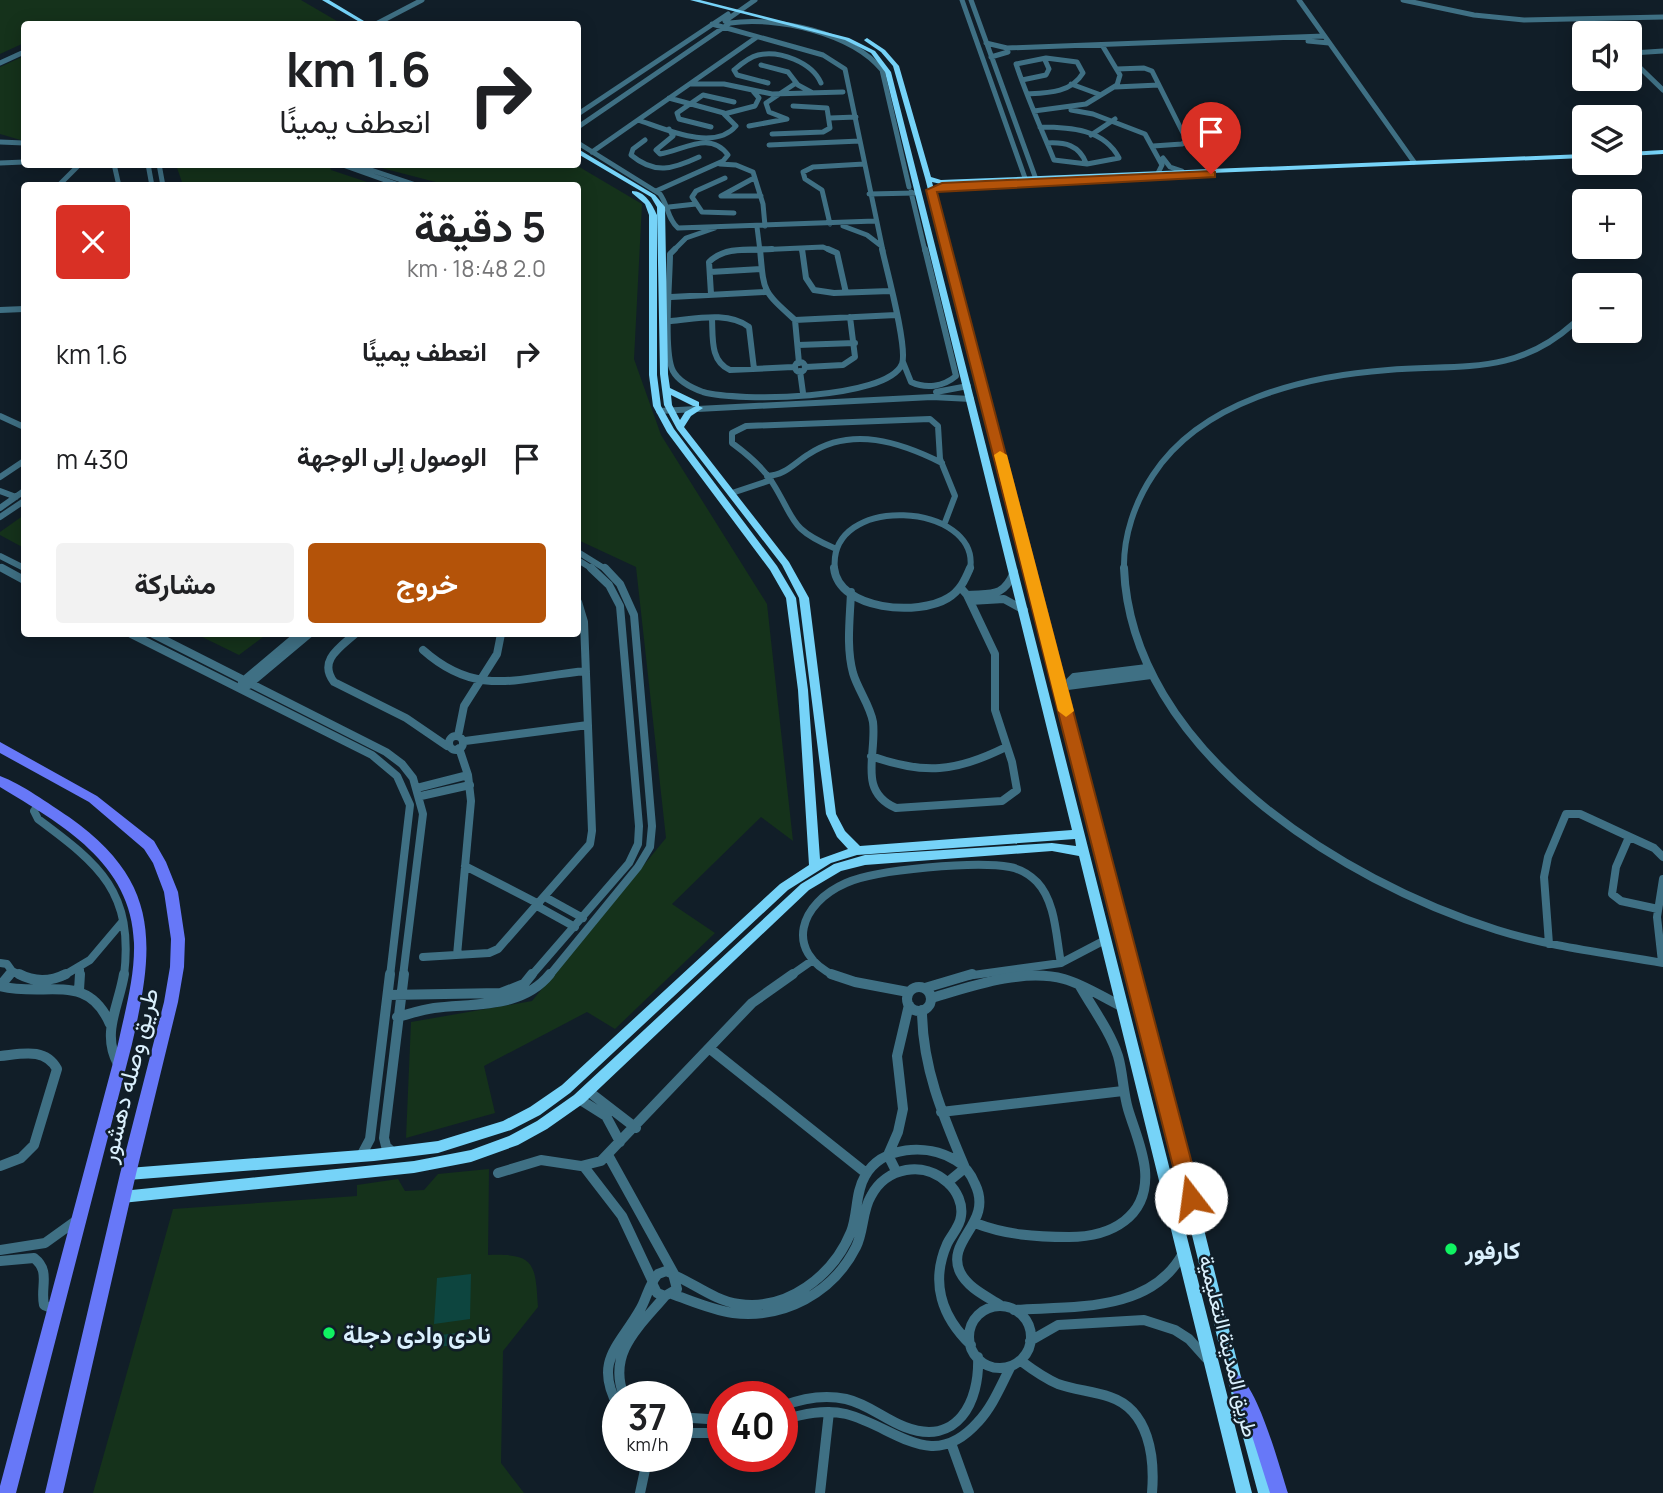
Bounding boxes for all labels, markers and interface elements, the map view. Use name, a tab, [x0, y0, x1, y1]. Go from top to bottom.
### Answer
map controls	[1572, 21, 1642, 343]
button: sound	[1572, 21, 1642, 91]
text: 1.6 km	[286, 35, 431, 102]
icon: right	[455, 49, 546, 140]
text: انعطف يمينًا	[279, 99, 431, 143]
pin	[1181, 102, 1241, 174]
button: layers	[1572, 105, 1642, 175]
icon: arrive	[1192, 113, 1230, 151]
button: +	[1572, 189, 1642, 259]
text: 5 دقيقة	[414, 197, 546, 255]
button: close	[56, 205, 130, 279]
text: 2.0 km · 18:48	[407, 252, 546, 284]
button: −	[1572, 273, 1642, 343]
text: انعطف يمينًا	[362, 333, 487, 369]
icon: right	[508, 335, 546, 373]
text: 1.6 km	[56, 336, 128, 372]
text: الوصول إلى الوجهة	[297, 438, 487, 474]
icon: arrive	[508, 440, 546, 478]
text: 430 m	[56, 441, 129, 477]
button: مشاركة	[56, 543, 294, 623]
button: خروج	[308, 543, 546, 623]
street label: طريق وصله دهشور	[90, 984, 166, 1167]
position arrow	[1154, 1161, 1228, 1235]
place label: كارفور	[1464, 1233, 1520, 1266]
marker: كارفور	[1443, 1241, 1459, 1257]
street label: طريق المدينة التعليمية	[1193, 1252, 1265, 1440]
place label: نادى وادى دجلة	[343, 1317, 491, 1350]
marker: نادى وادى دجلة	[321, 1325, 337, 1341]
speed limit sign: 40	[707, 1381, 798, 1472]
text: 37	[628, 1393, 667, 1441]
text: km/h	[627, 1432, 668, 1456]

